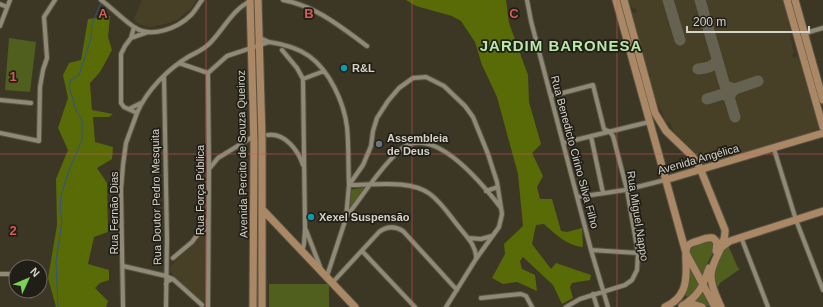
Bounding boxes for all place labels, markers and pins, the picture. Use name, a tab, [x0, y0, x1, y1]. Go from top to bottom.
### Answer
place label: R&L	[352, 62, 375, 74]
marker: R&L	[339, 63, 349, 73]
place label: Assembleia de Deus	[387, 132, 449, 157]
marker: Assembleia de Deus	[374, 139, 384, 149]
place label: Xexel Suspensão	[319, 211, 410, 223]
marker: Xexel Suspensão	[306, 212, 316, 222]

